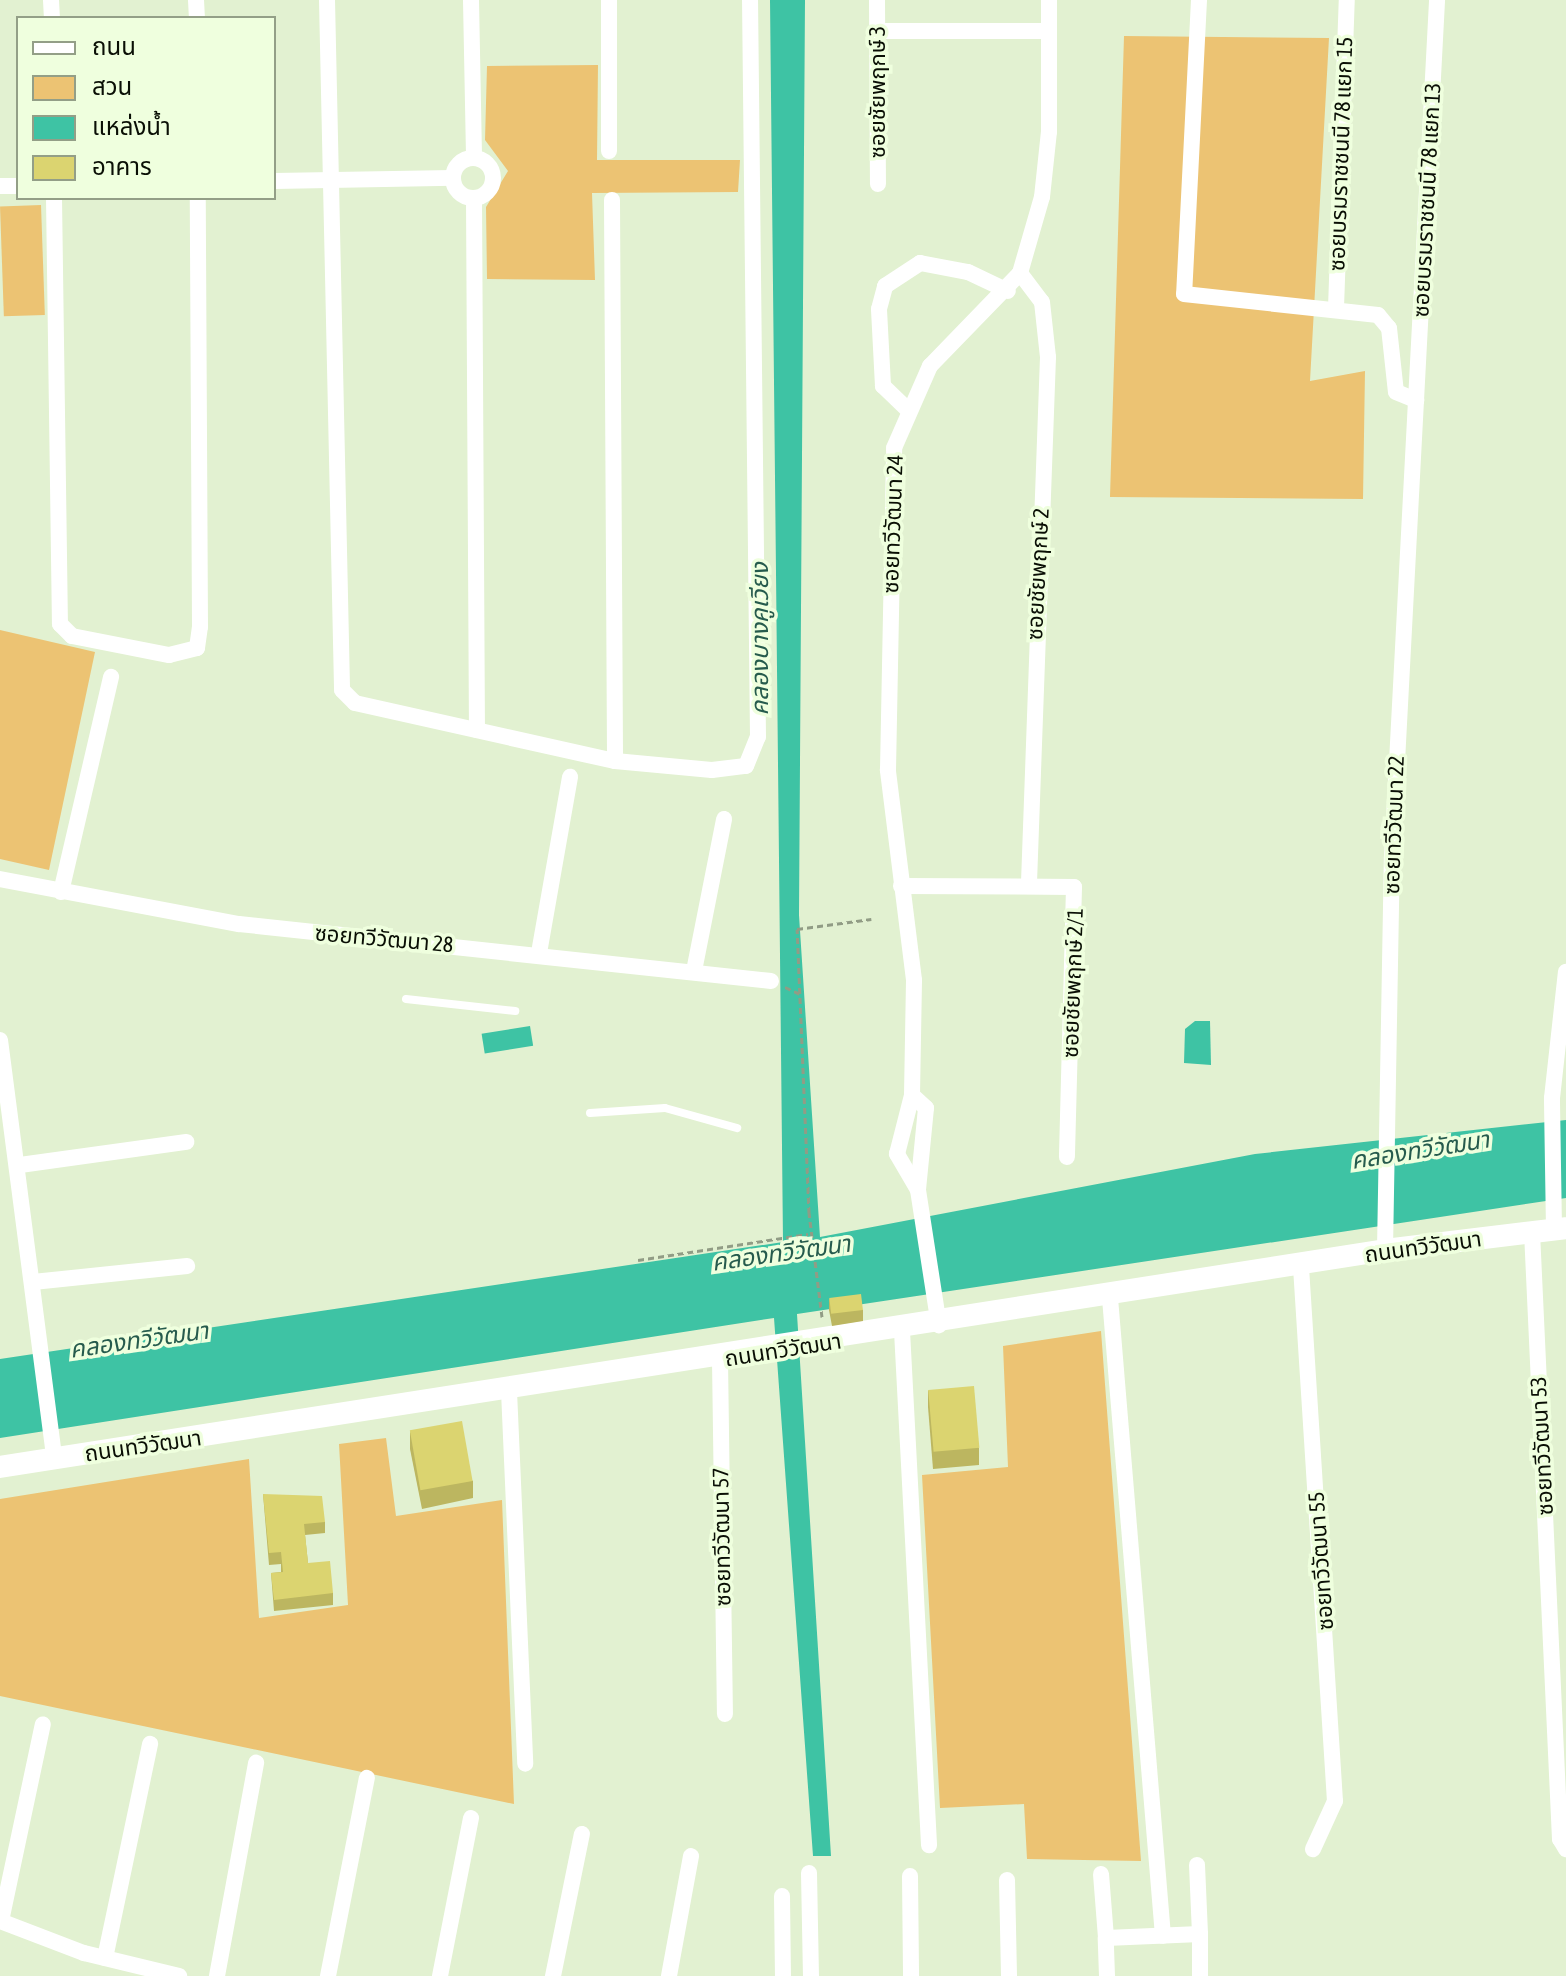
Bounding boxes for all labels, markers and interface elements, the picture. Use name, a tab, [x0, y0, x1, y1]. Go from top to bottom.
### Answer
legend	[16, 16, 276, 200]
street label: ซอยชัยพฤกษ์ 3	[865, 26, 891, 158]
text: ถนน	[92, 33, 136, 60]
street label: ซอยบรมราชชนนี 78 แยก 15	[1324, 36, 1358, 272]
text: สวน	[92, 73, 132, 100]
street label: ซอยบรมราชชนนี 78 แยก 13	[1408, 82, 1446, 318]
text: แหล่งน้ำ	[92, 113, 171, 140]
text: อาคาร	[92, 153, 152, 180]
street label: ซอยทวีวัฒนา 24	[877, 454, 909, 594]
street label: ซอยชัยพฤกษ์ 2	[1021, 507, 1055, 641]
water label: คลองบางคูเวียง	[746, 563, 774, 715]
street label: ซอยทวีวัฒนา 22	[1378, 755, 1410, 895]
street label: ซอยชัยพฤกษ์ 2/1	[1057, 908, 1089, 1058]
street label: ซอยทวีวัฒนา 28	[314, 920, 454, 958]
water label: คลองทวีวัฒนา	[1349, 1125, 1491, 1175]
street label: ถนนทวีวัฒนา	[1363, 1226, 1483, 1268]
water label: คลองทวีวัฒนา	[710, 1229, 852, 1277]
water label: คลองทวีวัฒนา	[68, 1316, 210, 1364]
street label: ถนนทวีวัฒนา	[723, 1328, 843, 1372]
street label: ซอยทวีวัฒนา 53	[1525, 1376, 1559, 1516]
street label: ถนนทวีวัฒนา	[83, 1425, 203, 1467]
street label: ซอยทวีวัฒนา 57	[708, 1467, 736, 1607]
street label: ซอยทวีวัฒนา 55	[1303, 1491, 1339, 1631]

